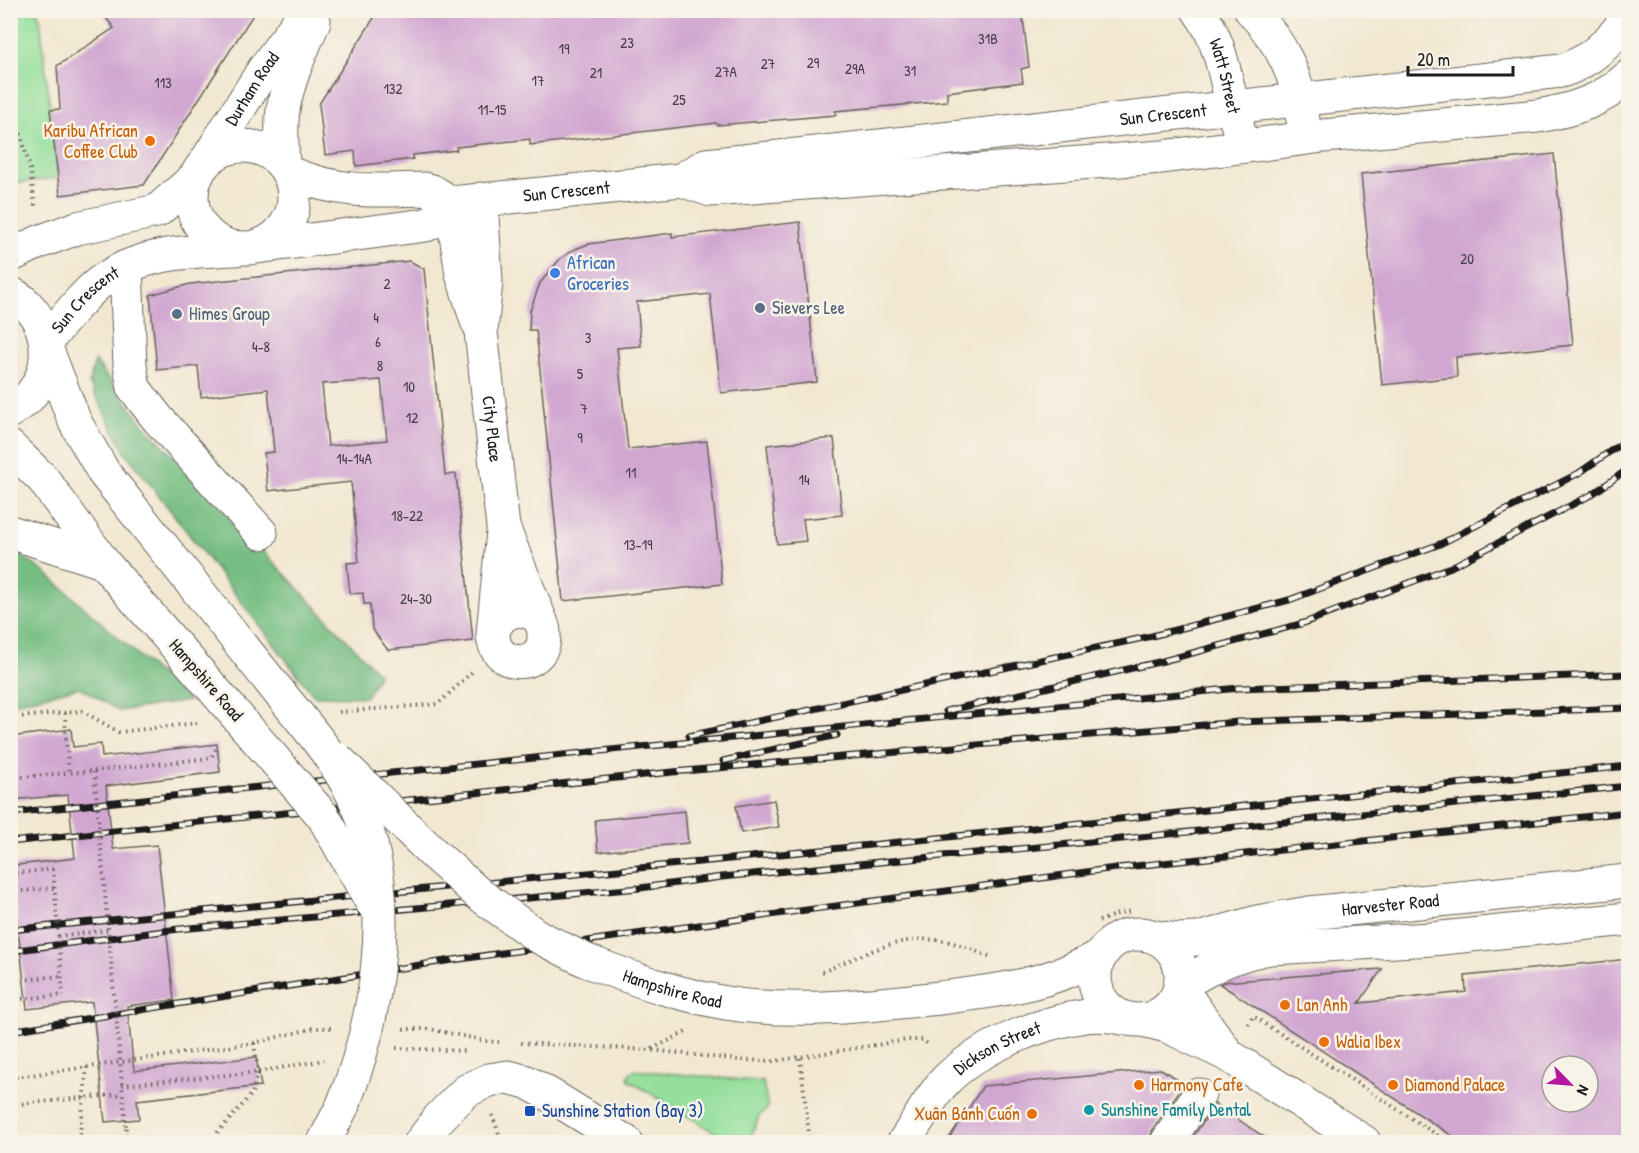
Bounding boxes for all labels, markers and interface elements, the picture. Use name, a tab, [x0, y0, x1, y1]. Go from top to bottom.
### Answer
house number: 31B	[978, 28, 998, 49]
house number: 23	[620, 32, 634, 53]
street label: Watt Street	[1203, 35, 1247, 117]
house number: 19	[559, 38, 570, 59]
scale bar	[1408, 39, 1513, 77]
street label: Durham Road	[219, 46, 285, 130]
text: 20 m	[1417, 47, 1450, 72]
house number: 29	[807, 52, 820, 73]
house number: 27	[761, 53, 775, 74]
house number: 29A	[845, 58, 866, 79]
house number: 31	[904, 60, 916, 81]
house number: 27A	[715, 61, 738, 82]
house number: 21	[590, 62, 602, 83]
house number: 17	[532, 70, 544, 91]
house number: 113	[154, 72, 172, 93]
house number: 132	[383, 78, 403, 99]
house number: 25	[672, 89, 686, 110]
street label: Sun Crescent	[1118, 97, 1209, 131]
house number: 11-15	[478, 99, 507, 120]
place label: Karibu African Coffee Club	[43, 118, 138, 164]
marker: Karibu African Coffee Club	[143, 134, 157, 148]
street label: Sun Crescent	[522, 174, 612, 208]
house number: 20	[1460, 248, 1474, 269]
place label: African Groceries	[567, 250, 629, 296]
street label: Sun Crescent	[45, 259, 124, 339]
marker: African Groceries	[548, 266, 562, 280]
house number: 2	[383, 273, 391, 294]
place label: Sievers Lee	[772, 295, 845, 320]
place label: Himes Group	[189, 301, 270, 326]
marker: Sievers Lee	[753, 301, 767, 315]
marker: Himes Group	[170, 307, 184, 321]
house number: 4	[373, 307, 379, 328]
house number: 3	[585, 327, 592, 348]
house number: 6	[375, 331, 381, 352]
house number: 4-8	[252, 336, 270, 357]
house number: 8	[377, 355, 383, 376]
house number: 5	[577, 363, 584, 384]
house number: 10	[403, 376, 415, 397]
street label: City Place	[476, 394, 509, 463]
house number: 7	[580, 398, 588, 419]
house number: 12	[406, 407, 418, 428]
house number: 9	[577, 427, 583, 448]
house number: 14-14A	[336, 448, 372, 469]
house number: 11	[626, 462, 636, 483]
house number: 14	[798, 469, 810, 490]
house number: 18-22	[391, 505, 423, 526]
house number: 13-19	[623, 534, 653, 555]
house number: 24-30	[400, 588, 432, 609]
street label: Hampshire Road	[164, 633, 249, 726]
street label: Harvester Road	[1340, 887, 1440, 922]
street label: Hampshire Road	[620, 962, 724, 1014]
place label: Lan Anh	[1297, 992, 1348, 1017]
marker: Lan Anh	[1278, 998, 1292, 1012]
street label: Dickson Street	[948, 1014, 1045, 1080]
place label: Walia Ibex	[1336, 1029, 1401, 1054]
marker: Walia Ibex	[1317, 1035, 1331, 1049]
north arrow	[1540, 1054, 1600, 1114]
place label: Harmony Cafe	[1151, 1072, 1243, 1097]
place label: Diamond Palace	[1405, 1072, 1505, 1097]
marker: Harmony Cafe	[1132, 1078, 1146, 1092]
marker: Diamond Palace	[1386, 1078, 1400, 1092]
text: N	[1572, 1082, 1595, 1099]
place label: Sunshine Family Dental	[1101, 1097, 1251, 1122]
place label: Sunshine Station (Bay 3)	[542, 1098, 703, 1123]
place label: Xuân Bánh Cuốn	[914, 1101, 1020, 1126]
marker: Sunshine Family Dental	[1082, 1103, 1096, 1117]
marker: Sunshine Station (Bay 3)	[523, 1104, 537, 1118]
marker: Xuân Bánh Cuốn	[1025, 1107, 1039, 1121]

